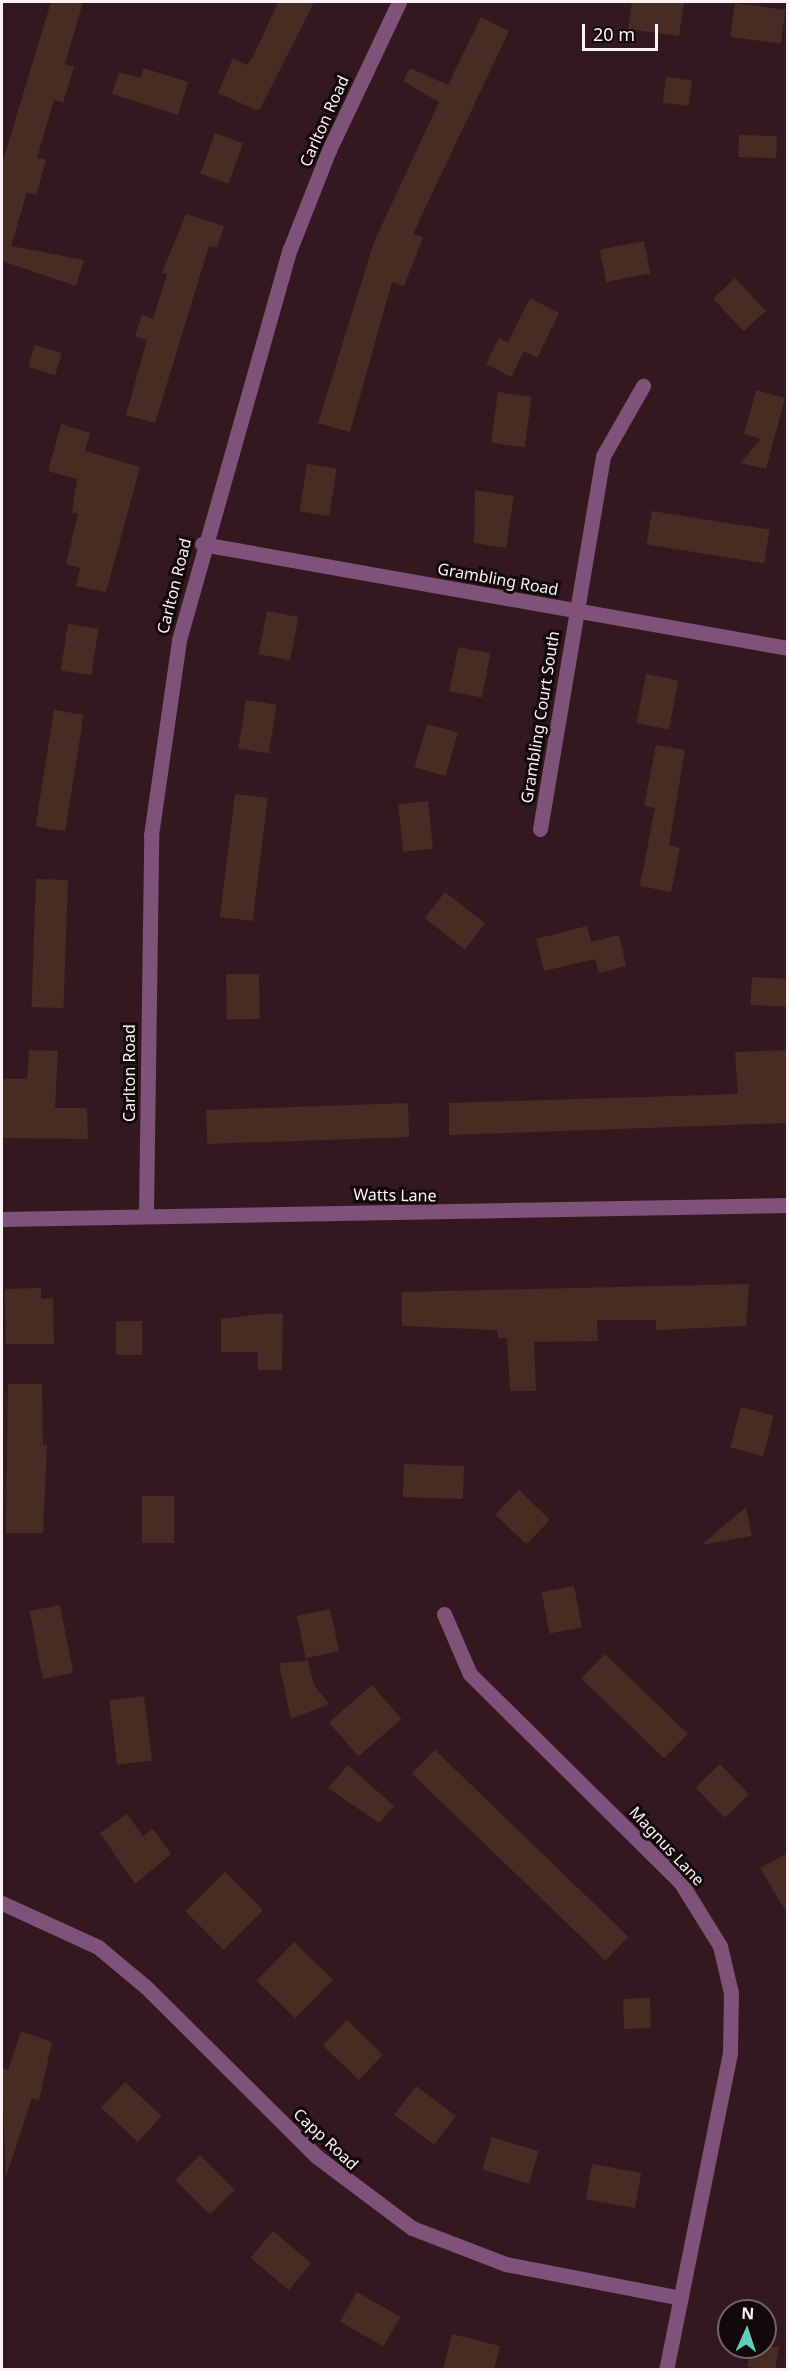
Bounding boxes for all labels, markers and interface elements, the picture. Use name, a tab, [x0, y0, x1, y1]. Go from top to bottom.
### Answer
scale bar	[585, 12, 662, 50]
text: 20 m	[593, 22, 635, 46]
street label: Carlton Road	[295, 72, 353, 170]
street label: Carlton Road	[153, 536, 195, 636]
street label: Grambling Road	[436, 559, 560, 599]
street label: Grambling Court South	[517, 630, 563, 804]
street label: Carlton Road	[119, 1024, 139, 1122]
street label: Watts Lane	[353, 1185, 437, 1205]
street label: Magnus Lane	[625, 1802, 709, 1890]
street label: Capp Road	[290, 2104, 362, 2174]
north arrow	[717, 2299, 777, 2359]
text: N	[741, 2302, 755, 2324]

